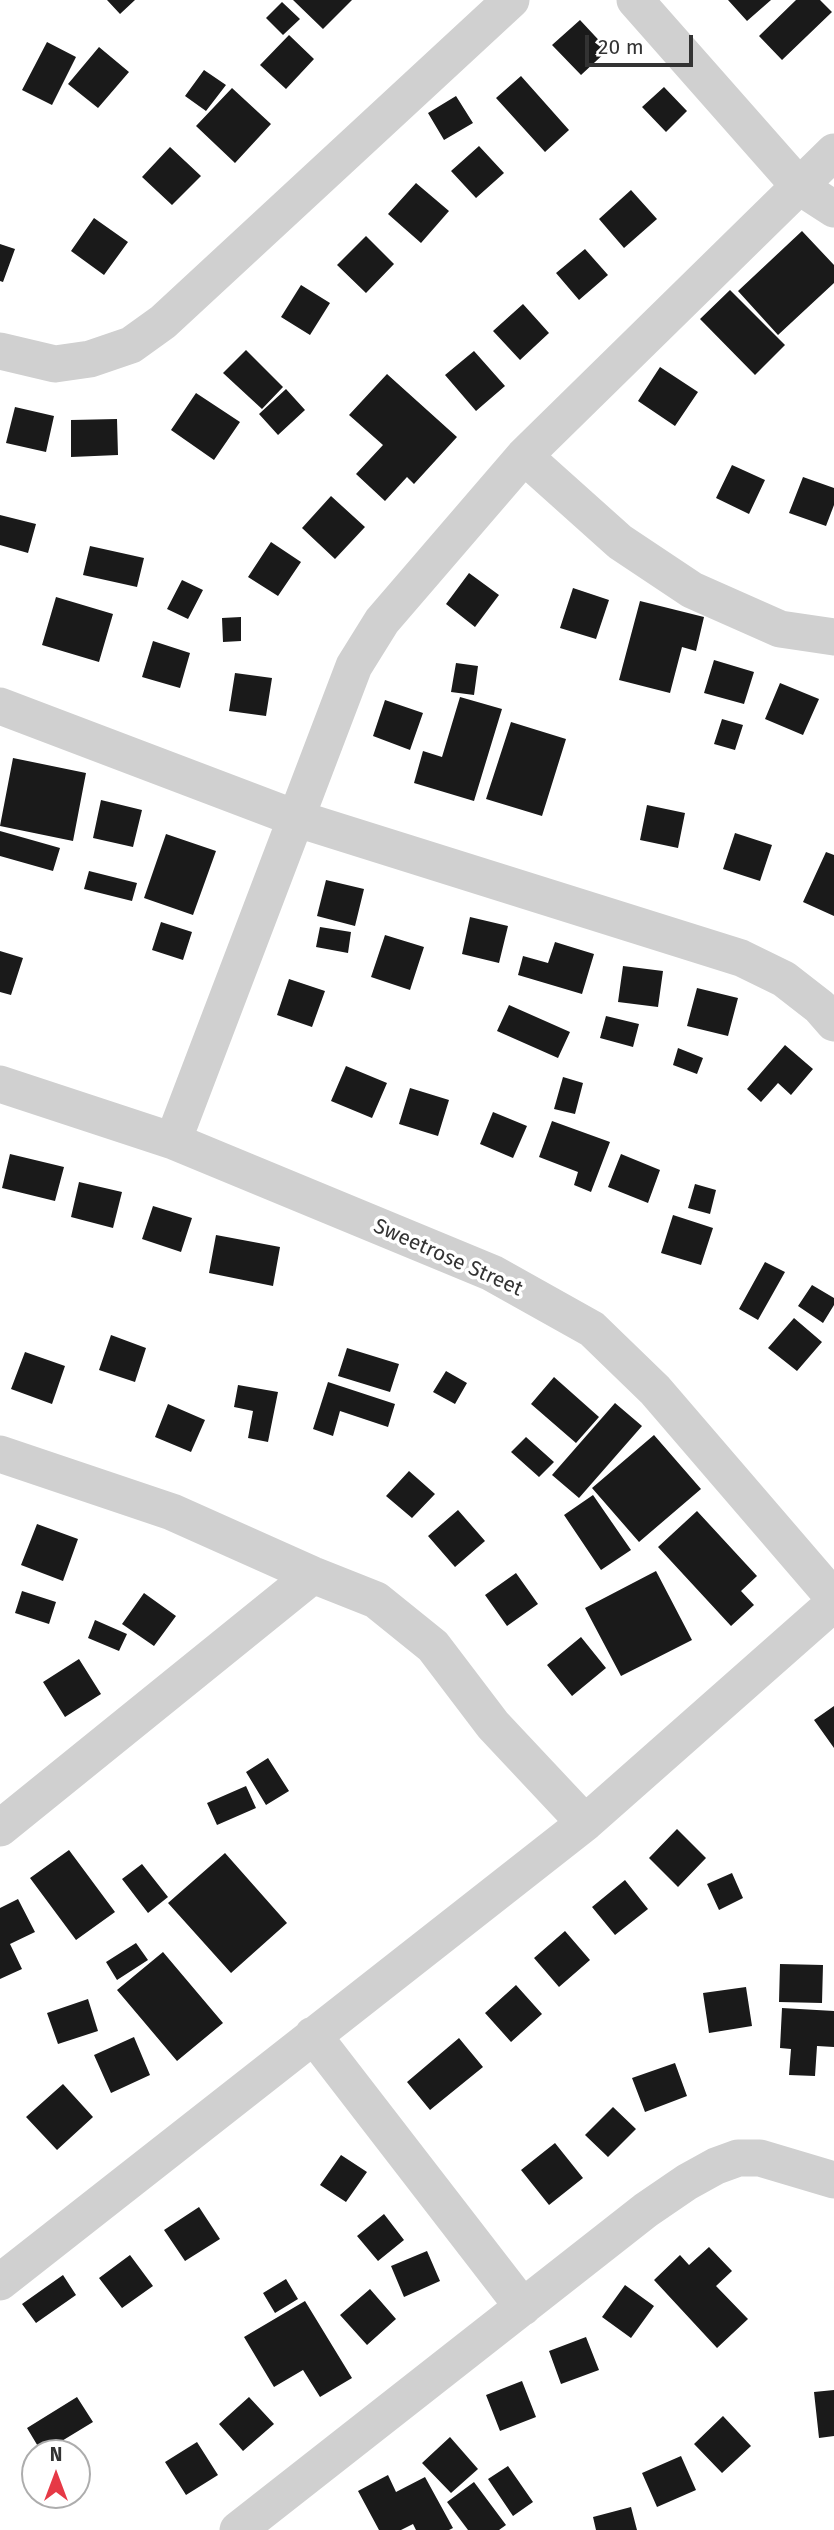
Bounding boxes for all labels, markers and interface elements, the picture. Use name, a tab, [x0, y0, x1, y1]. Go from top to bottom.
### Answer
scale bar	[589, 21, 698, 65]
text: 20 m	[598, 34, 644, 60]
street label: Sweetrose Street	[370, 1214, 526, 1302]
north arrow	[21, 2439, 91, 2509]
text: N	[50, 2443, 62, 2466]

